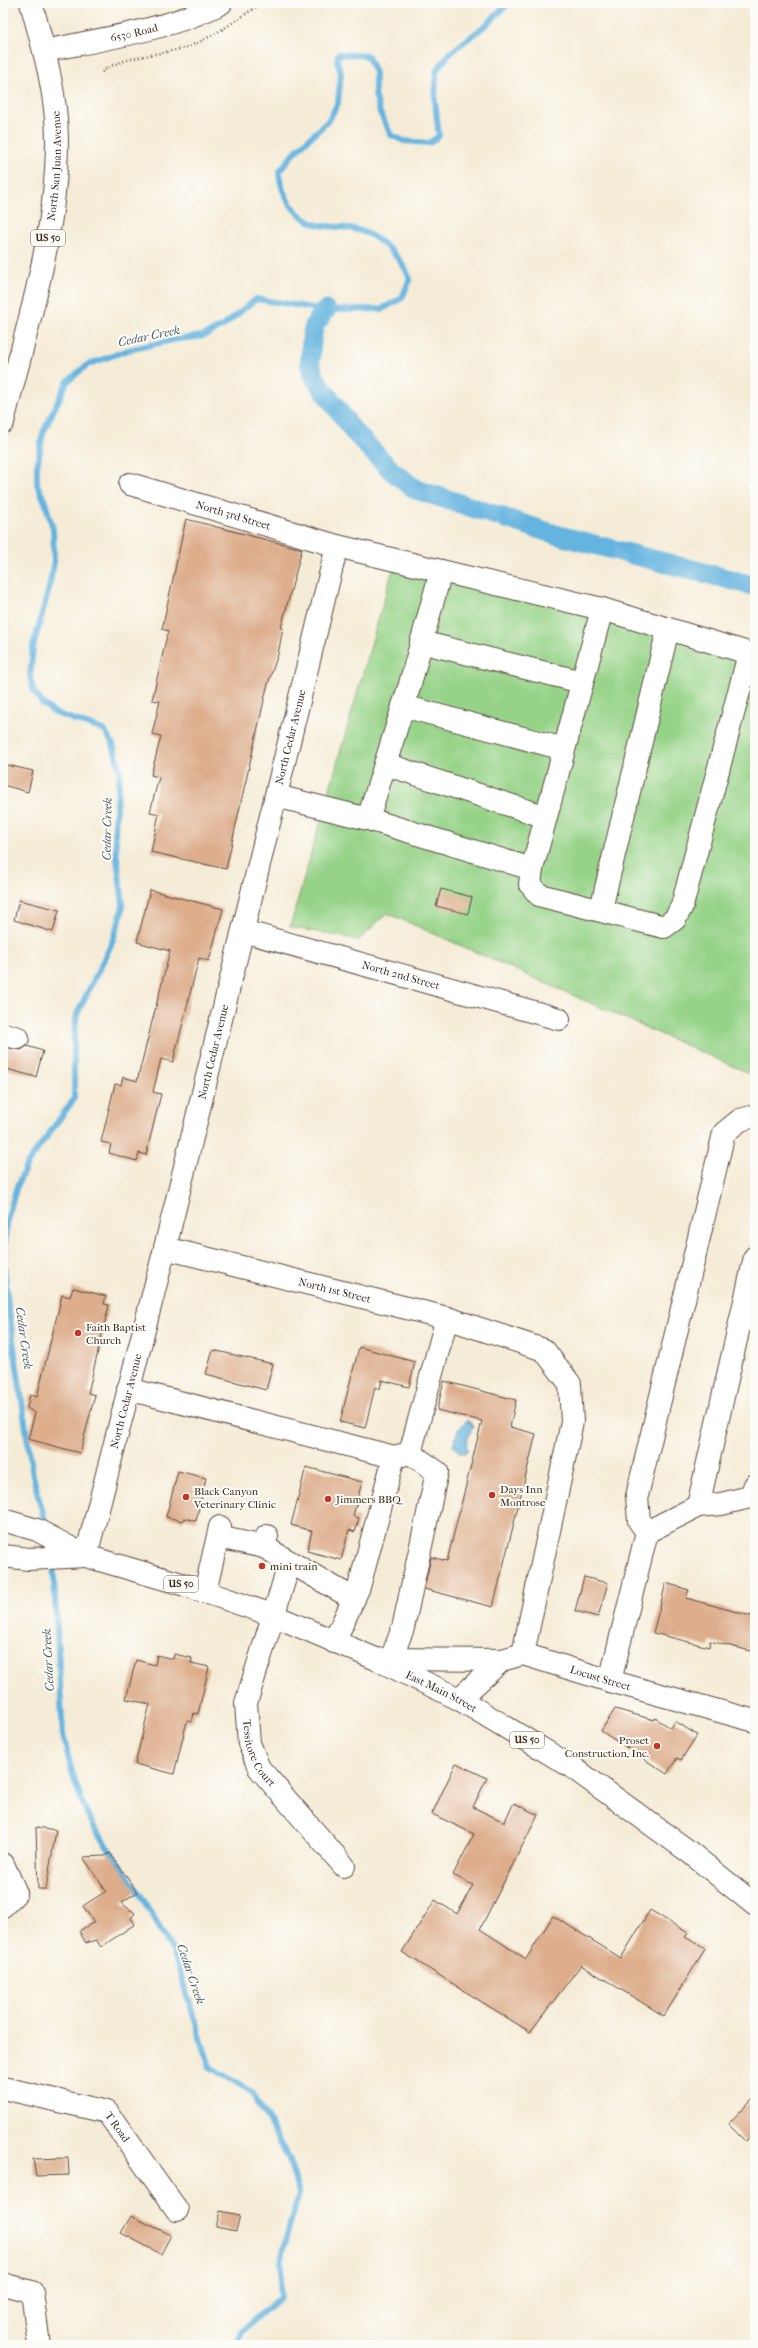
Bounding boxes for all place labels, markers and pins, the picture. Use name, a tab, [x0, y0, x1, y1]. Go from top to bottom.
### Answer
place label: Faith Baptist Church	[86, 1321, 146, 1347]
marker: Faith Baptist Church	[73, 1328, 83, 1338]
place label: Days Inn Montrose	[500, 1483, 546, 1509]
place label: Black Canyon Veterinary Clinic	[193, 1485, 276, 1511]
marker: Days Inn Montrose	[487, 1490, 497, 1500]
marker: Black Canyon Veterinary Clinic	[181, 1492, 191, 1502]
place label: Jimmers BBQ	[335, 1493, 404, 1506]
marker: Jimmers BBQ	[323, 1494, 333, 1504]
place label: mini train	[270, 1560, 318, 1573]
marker: mini train	[257, 1561, 267, 1571]
place label: Proset Construction, Inc.	[565, 1734, 649, 1760]
marker: Proset Construction, Inc.	[652, 1741, 662, 1751]

